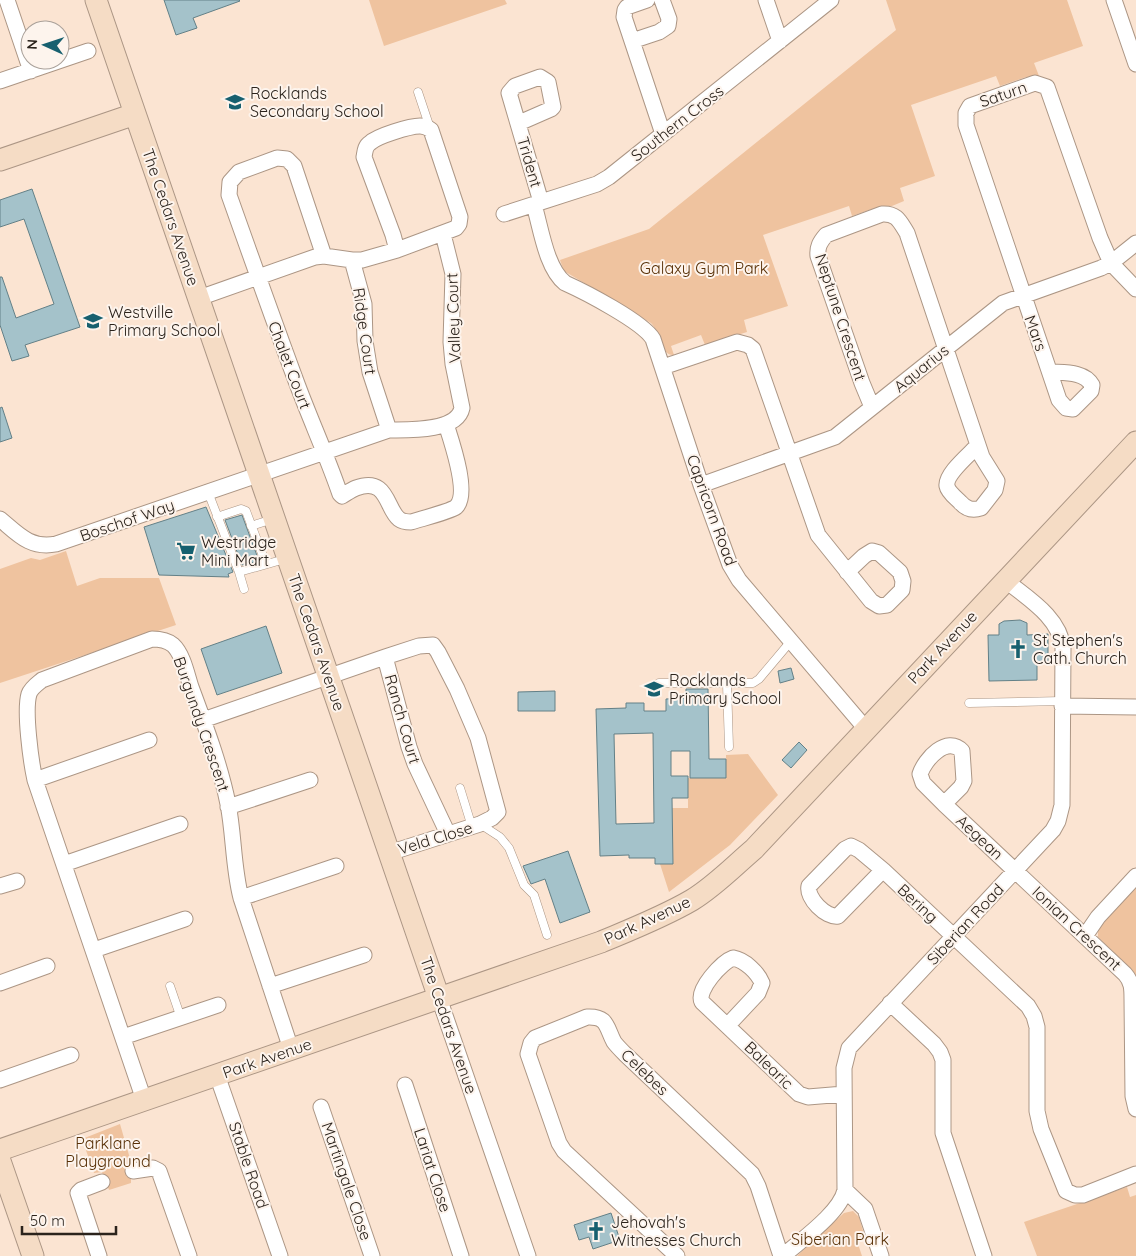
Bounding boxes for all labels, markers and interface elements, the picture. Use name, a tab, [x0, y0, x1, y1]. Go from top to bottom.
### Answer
north arrow	[20, 20, 70, 70]
text: N	[23, 39, 41, 50]
street label: Saturn	[977, 77, 1029, 111]
street label: Southern Cross	[627, 81, 727, 165]
place label: Rocklands Secondary School	[250, 83, 384, 121]
school or university icon: Rocklands Secondary School	[224, 91, 246, 113]
street label: Trident	[513, 134, 547, 190]
street label: The Cedars Avenue	[138, 146, 204, 288]
street label: Neptune Crescent	[811, 251, 871, 383]
park label: Galaxy Gym Park	[640, 258, 768, 278]
street label: Valley Court	[441, 272, 465, 364]
street label: Ridge Court	[349, 286, 381, 376]
place label: Westville Primary School	[108, 302, 220, 340]
school or university icon: Westville Primary School	[82, 310, 104, 332]
street label: Mars	[1020, 312, 1052, 354]
street label: Chalet Court	[264, 318, 316, 412]
street label: Aquarius	[889, 340, 953, 396]
street label: Capricorn Road	[683, 452, 741, 568]
street label: Boschof Way	[77, 494, 177, 546]
place label: Westridge Mini Mart	[201, 532, 276, 570]
supermarket icon: Westridge Mini Mart	[175, 540, 197, 562]
street label: The Cedars Avenue	[284, 571, 350, 713]
street label: Park Avenue	[903, 606, 981, 688]
place label: St Stephen's Cath. Church	[1033, 630, 1127, 668]
church icon: St Stephen's Cath. Church	[1007, 638, 1029, 660]
street label: Burgundy Crescent	[169, 654, 235, 794]
place label: Rocklands Primary School	[669, 670, 781, 708]
street label: Ranch Court	[381, 672, 425, 766]
school or university icon: Rocklands Primary School	[643, 678, 665, 700]
street label: Aegean	[952, 810, 1008, 864]
street label: Veld Close	[395, 817, 475, 859]
street label: Bering	[894, 879, 942, 927]
street label: Siberian Road	[922, 879, 1008, 969]
street label: Ionian Crescent	[1028, 882, 1126, 974]
street label: Park Avenue	[601, 891, 693, 949]
street label: The Cedars Avenue	[416, 954, 482, 1096]
street label: Park Avenue	[220, 1033, 314, 1083]
street label: Balearic	[740, 1037, 798, 1093]
street label: Celebes	[617, 1045, 673, 1099]
street label: Stable Road	[225, 1119, 273, 1211]
street label: Martingale Close	[317, 1119, 377, 1243]
street label: Lariat Close	[410, 1125, 456, 1215]
park label: Parklane Playground	[65, 1133, 151, 1171]
scale bar	[22, 1204, 116, 1236]
text: 50 m	[30, 1211, 65, 1230]
place label: Jehovah's Witnesses Church	[611, 1212, 741, 1250]
church icon: Jehovah's Witnesses Church	[585, 1220, 607, 1242]
park label: Siberian Park	[791, 1229, 889, 1249]

